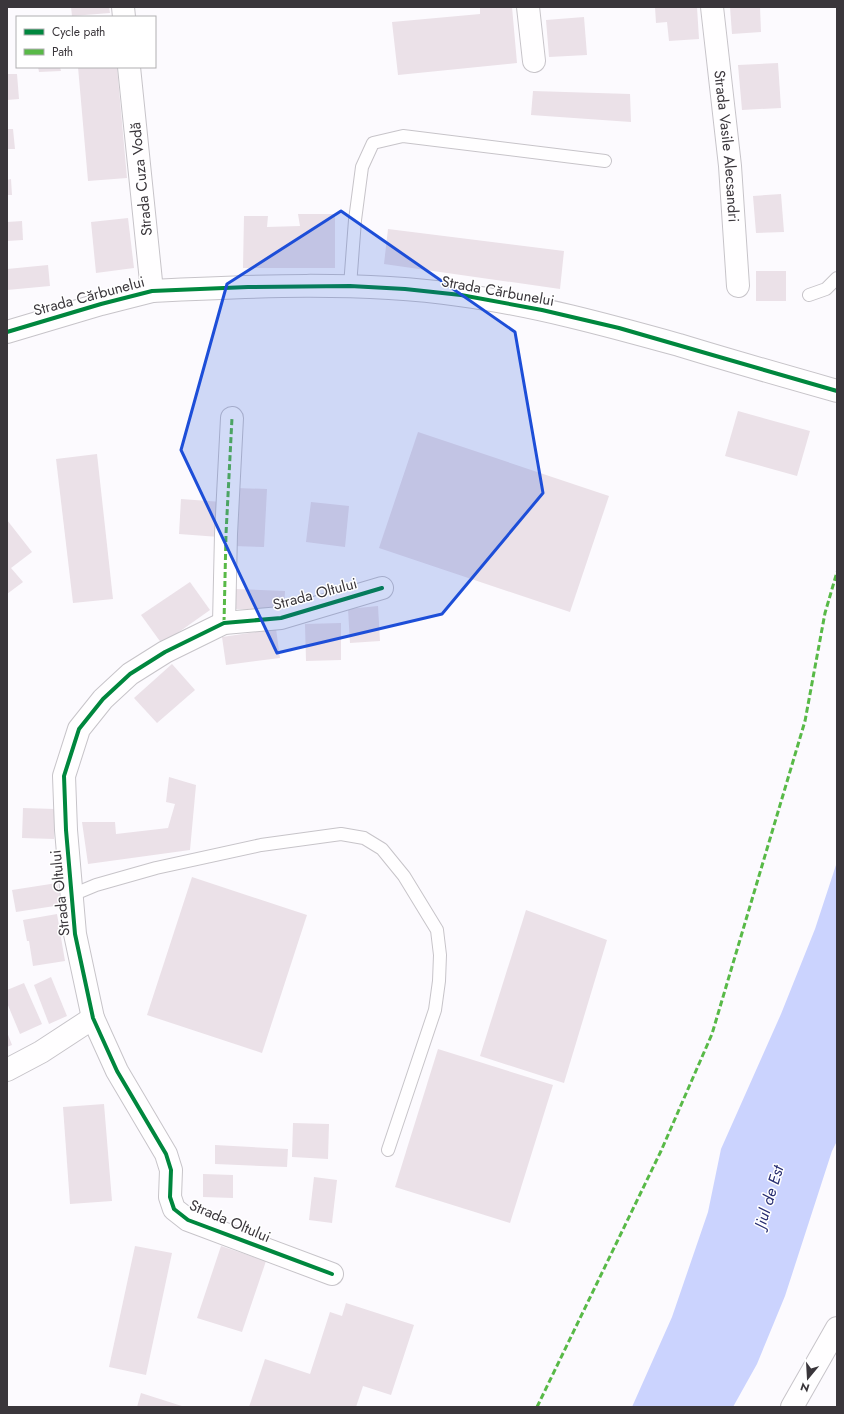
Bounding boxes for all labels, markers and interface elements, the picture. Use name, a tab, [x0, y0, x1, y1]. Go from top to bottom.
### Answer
legend	[16, 16, 156, 68]
text: Cycle path	[52, 23, 105, 41]
text: Path	[52, 43, 73, 61]
street label: Strada Vasile Alecsandri	[708, 69, 745, 223]
street label: Strada Cuza Vodă	[124, 121, 158, 237]
street label: Strada Cărbunelui	[440, 270, 556, 312]
street label: Strada Cărbunelui	[31, 271, 147, 321]
street label: Strada Oltului	[270, 572, 360, 616]
street label: Strada Oltului	[45, 849, 75, 937]
water label: Jiul de Est	[748, 1162, 790, 1234]
street label: Strada Oltului	[186, 1194, 274, 1248]
north arrow	[788, 1358, 828, 1398]
text: N	[798, 1379, 812, 1396]

